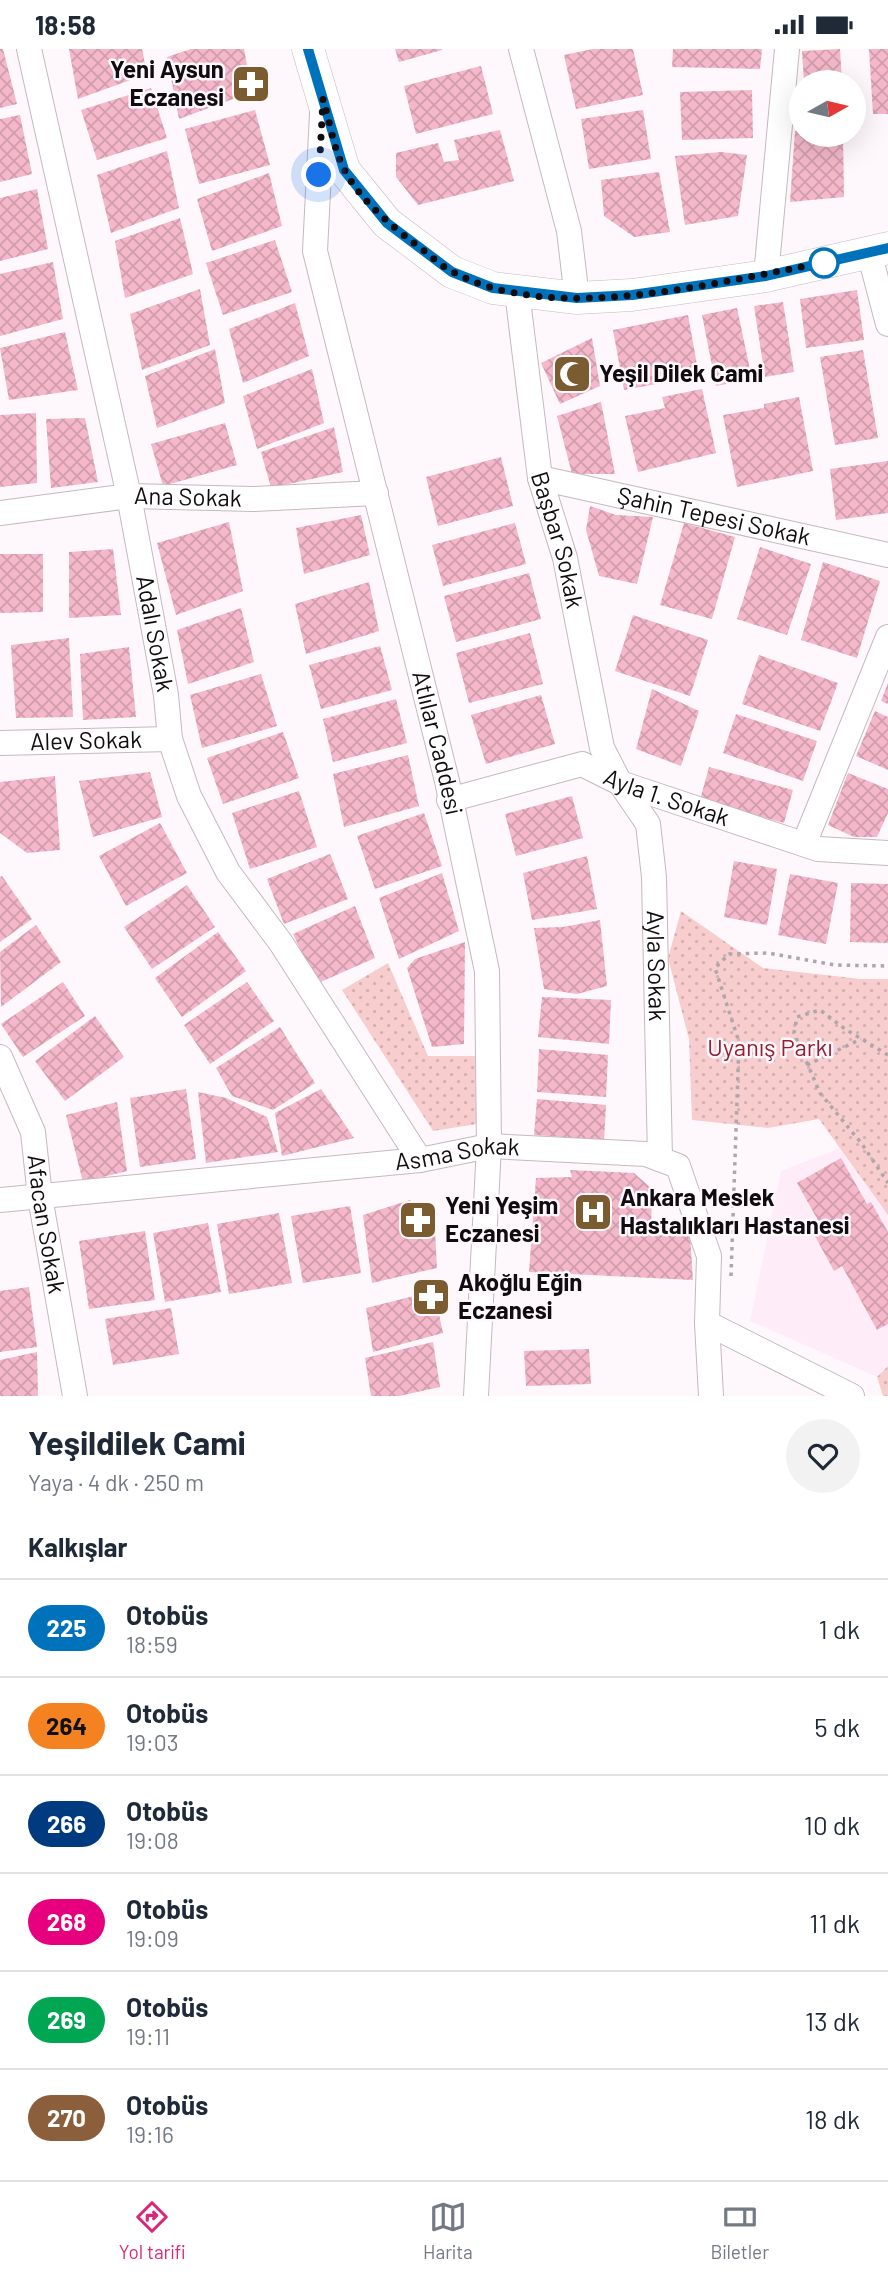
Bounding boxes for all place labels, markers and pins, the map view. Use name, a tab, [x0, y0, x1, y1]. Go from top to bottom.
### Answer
place label: Yeni Aysun Eczanesi	[110, 54, 224, 111]
pharmacy icon: Yeni Aysun Eczanesi	[230, 63, 272, 105]
unlabelled marker	[809, 248, 839, 278]
mosque icon: Yeşil Dilek Cami	[551, 353, 593, 395]
place label: Yeşil Dilek Cami	[599, 358, 763, 387]
place label: Ankara Meslek Hastalıkları Hastanesi	[620, 1182, 849, 1239]
place label: Yeni Yeşim Eczanesi	[445, 1190, 558, 1247]
hospital icon: Ankara Meslek Hastalıkları Hastanesi	[572, 1191, 614, 1233]
pharmacy icon: Yeni Yeşim Eczanesi	[397, 1199, 439, 1241]
place label: Akoğlu Eğin Eczanesi	[458, 1267, 582, 1324]
pharmacy icon: Akoğlu Eğin Eczanesi	[410, 1276, 452, 1318]

